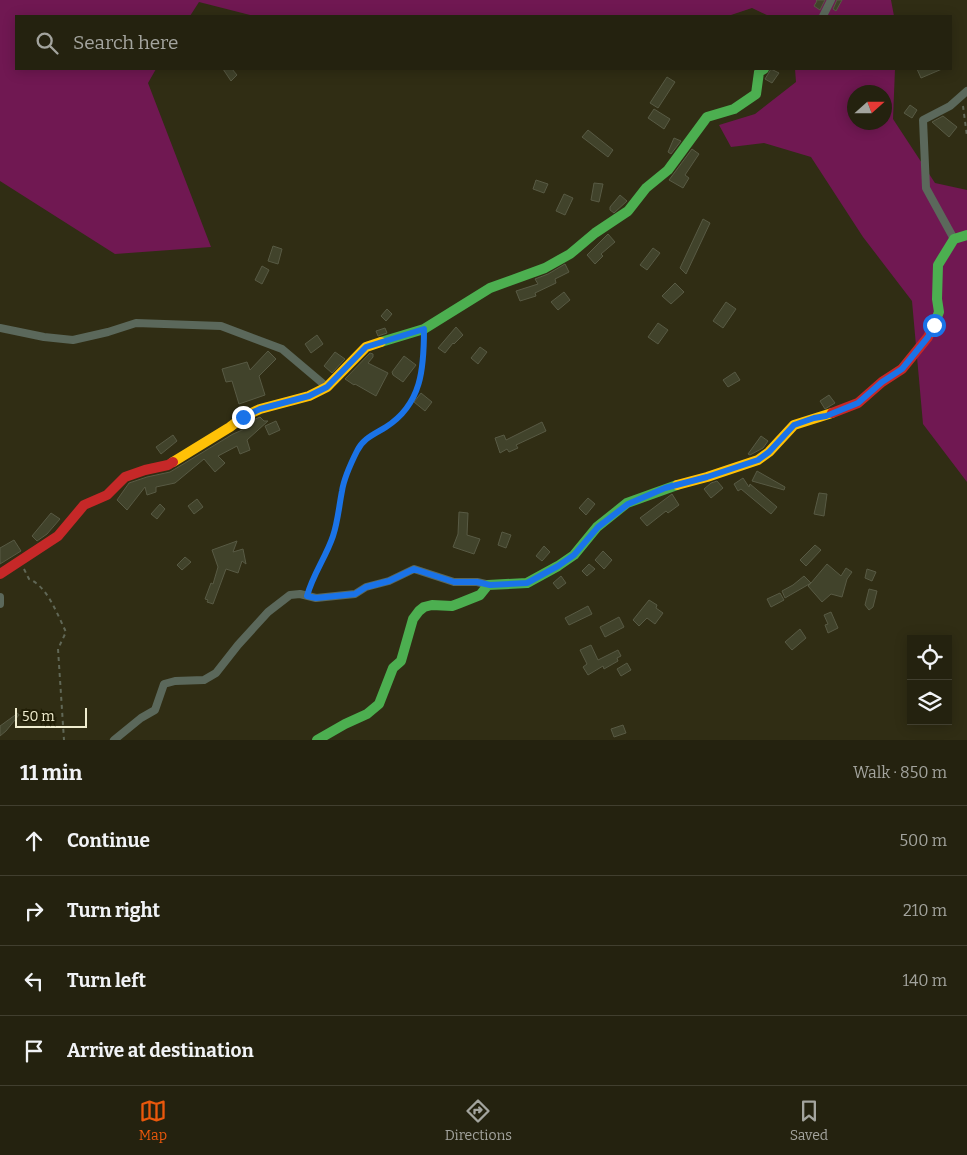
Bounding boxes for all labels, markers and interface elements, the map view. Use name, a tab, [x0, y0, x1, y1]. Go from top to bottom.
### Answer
search box	[15, 15, 952, 70]
icon: search	[33, 29, 61, 57]
text: Search here	[73, 31, 178, 54]
north arrow	[847, 85, 892, 130]
route start	[923, 314, 946, 337]
route end	[232, 406, 255, 429]
map controls	[907, 635, 952, 725]
button: locate	[907, 635, 952, 680]
button: layers	[907, 680, 952, 725]
scale bar	[15, 705, 88, 728]
text: 50 m	[22, 708, 55, 725]
text: 11 min	[20, 760, 82, 786]
text: Walk · 850 m	[853, 763, 947, 782]
icon: ahead	[20, 827, 48, 855]
text: Continue	[67, 829, 150, 852]
text: 500 m	[899, 831, 947, 850]
icon: right	[20, 897, 48, 925]
text: Turn right	[67, 899, 160, 922]
text: 210 m	[903, 901, 947, 920]
icon: left	[20, 967, 48, 995]
text: Turn left	[67, 969, 146, 992]
text: 140 m	[902, 971, 947, 990]
icon: arrive	[20, 1037, 48, 1065]
text: Arrive at destination	[67, 1039, 254, 1062]
tab: Map	[139, 1097, 167, 1144]
tab: Directions	[445, 1097, 512, 1144]
tab: Saved	[790, 1097, 828, 1144]

